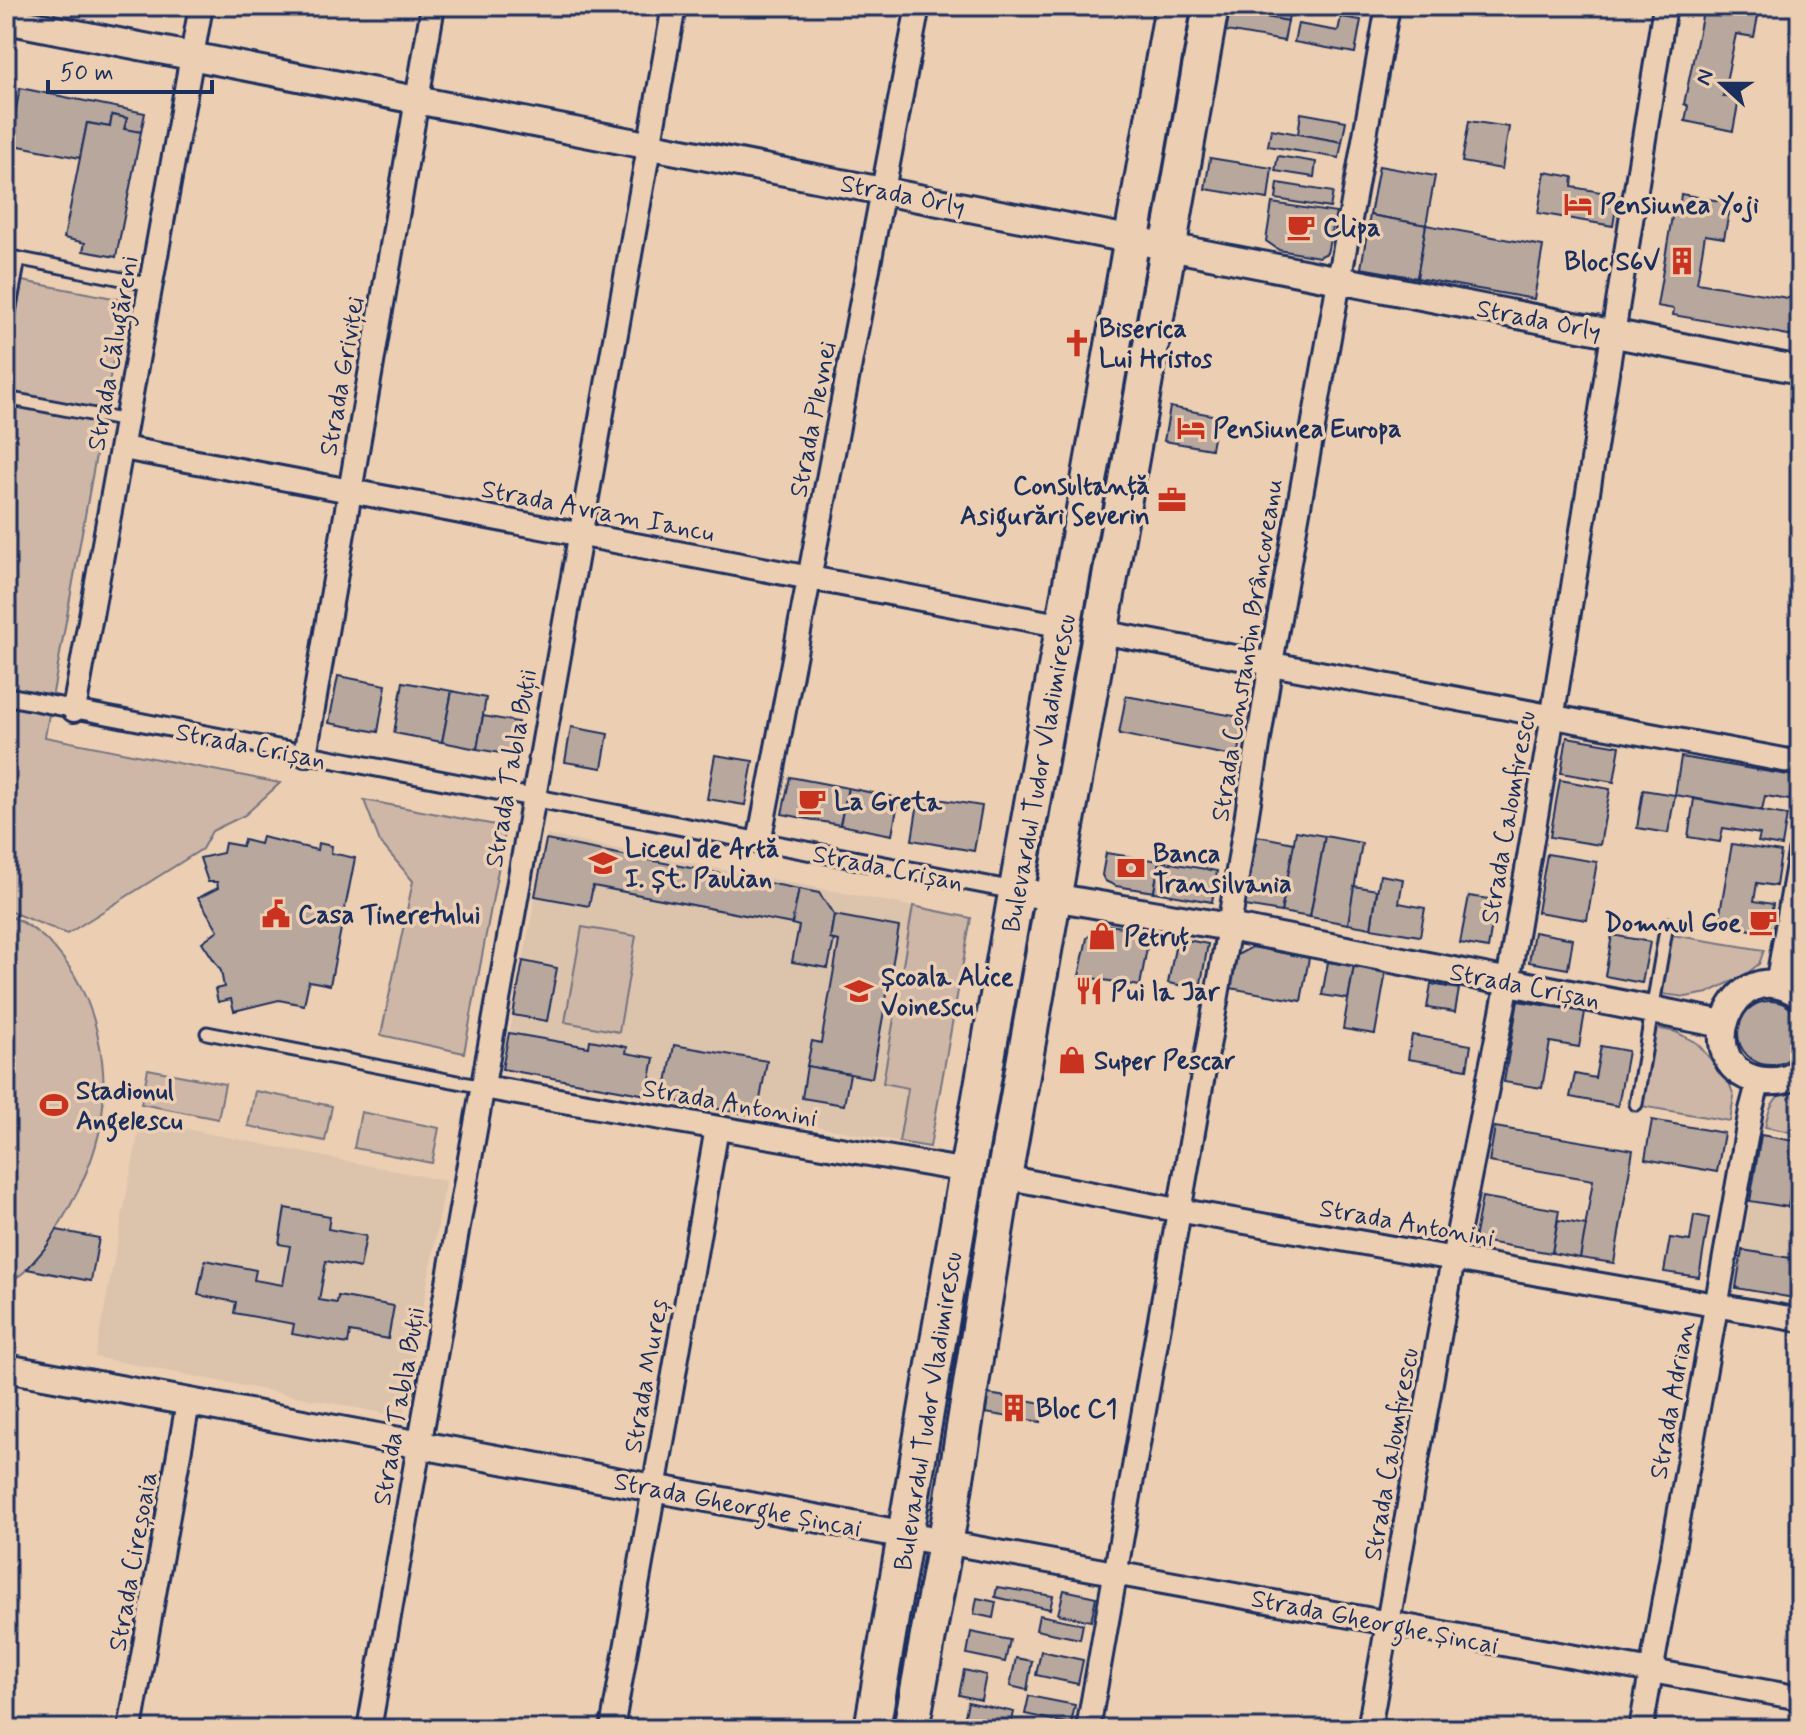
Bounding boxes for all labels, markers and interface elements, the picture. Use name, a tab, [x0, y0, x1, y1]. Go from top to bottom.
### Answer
scale bar	[48, 44, 212, 94]
north arrow	[1682, 44, 1762, 124]
text: 50 m	[60, 58, 114, 89]
text: N	[1689, 66, 1721, 89]
street label: Strada Orly	[837, 167, 968, 225]
hotel icon: Pensiunea Yoji	[1563, 189, 1593, 219]
place label: Pensiunea Yoji	[1600, 189, 1759, 223]
cafe icon: Clipa	[1286, 212, 1316, 242]
place label: Clipa	[1323, 212, 1381, 246]
place label: Bloc S6V	[1564, 246, 1660, 280]
building icon: Bloc S6V	[1667, 246, 1697, 276]
street label: Strada Călugăreni	[80, 253, 151, 454]
street label: Strada Orly	[1473, 292, 1604, 350]
street label: Strada Griviței	[312, 294, 374, 459]
place label: Biserica Lui Hristos	[1099, 313, 1213, 377]
church icon: Biserica Lui Hristos	[1062, 328, 1092, 358]
street label: Strada Plevnei	[782, 338, 846, 500]
hotel icon: Pensiunea Europa	[1176, 413, 1206, 443]
place label: Pensiunea Europa	[1213, 413, 1402, 447]
place label: Consultanță Asigurări Severin	[960, 470, 1150, 537]
street label: Strada Avram Iancu	[478, 473, 717, 551]
street label: Strada Constantin Brâncoveanu	[1204, 476, 1292, 824]
office icon: Consultanță Asigurări Severin	[1157, 485, 1187, 515]
street label: Bulevardul Tudor Vladimirescu	[995, 612, 1085, 935]
street label: Strada Tabla Buții	[478, 666, 546, 870]
street label: Strada Calomfirescu	[1473, 708, 1544, 927]
street label: Strada Crișan	[173, 716, 329, 778]
cafe icon: La Greta	[797, 786, 827, 816]
place label: La Greta	[834, 786, 943, 820]
place label: Liceul de Artă I. Șt. Paulian	[625, 833, 779, 897]
street label: Strada Crișan	[810, 838, 966, 900]
place label: Banca Transilvania	[1153, 838, 1292, 902]
school or university icon: Liceul de Artă I. Șt. Paulian	[588, 848, 618, 878]
bank icon: Banca Transilvania	[1116, 853, 1146, 883]
public building icon: Casa Tineretului	[261, 899, 291, 929]
place label: Casa Tineretului	[298, 899, 481, 933]
place label: Domnul Goe	[1604, 907, 1741, 941]
cafe icon: Domnul Goe	[1748, 907, 1778, 937]
shop icon: Petruț	[1087, 921, 1117, 951]
place label: Petruț	[1124, 921, 1189, 955]
street label: Strada Crișan	[1447, 956, 1603, 1018]
place label: Școala Alice Voinescu	[881, 961, 1014, 1025]
school or university icon: Școala Alice Voinescu	[844, 976, 874, 1006]
restaurant icon: Pui la Jar	[1074, 976, 1104, 1006]
place label: Pui la Jar	[1111, 976, 1221, 1010]
shop icon: Super Pescar	[1057, 1045, 1087, 1075]
place label: Super Pescar	[1094, 1045, 1236, 1079]
street label: Strada Antonini	[640, 1072, 820, 1136]
place label: Stadionul Angelescu	[76, 1075, 183, 1142]
sports icon: Stadionul Angelescu	[39, 1090, 69, 1120]
street label: Strada Antonini	[1317, 1192, 1497, 1256]
street label: Bulevardul Tudor Vladimirescu	[887, 1249, 971, 1573]
street label: Strada Mureș	[617, 1297, 677, 1456]
street label: Strada Tabla Buții	[366, 1304, 434, 1508]
street label: Strada Adrian	[1642, 1319, 1704, 1482]
street label: Strada Calomfirescu	[1356, 1345, 1427, 1564]
building icon: Bloc C1	[999, 1393, 1029, 1423]
place label: Bloc C1	[1036, 1393, 1117, 1427]
street label: Strada Gheorghe Șincai	[610, 1465, 864, 1550]
street label: Strada Cireșoaia	[101, 1469, 167, 1654]
street label: Strada Gheorghe Șincai	[1247, 1582, 1501, 1667]

